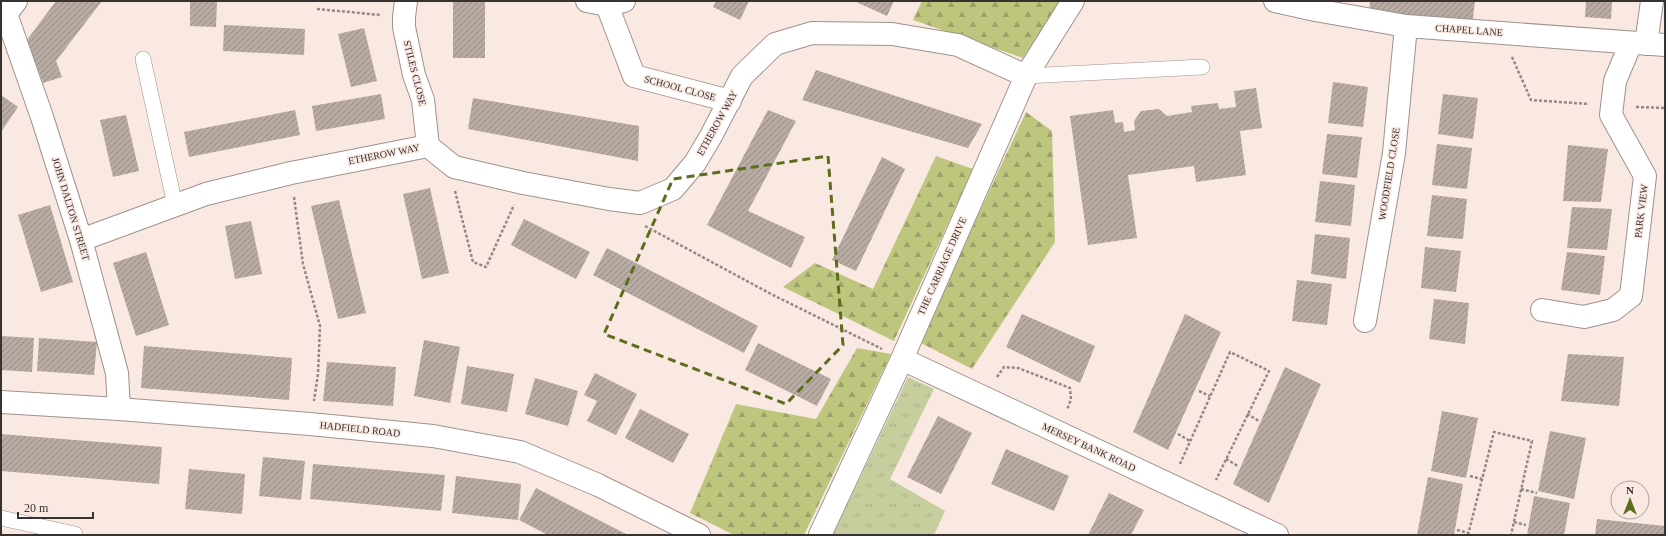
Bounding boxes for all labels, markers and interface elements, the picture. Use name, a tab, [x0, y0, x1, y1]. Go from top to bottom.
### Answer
street label: CHAPEL LANE	[1435, 22, 1503, 38]
street label: STILES CLOSE	[402, 39, 428, 107]
street label: SCHOOL CLOSE	[643, 73, 717, 103]
street label: ETHEROW WAY	[695, 88, 739, 158]
street label: WOODFIELD CLOSE	[1376, 127, 1402, 221]
street label: ETHEROW WAY	[347, 142, 421, 166]
street label: JOHN DALTON STREET	[50, 156, 92, 262]
street label: PARK VIEW	[1632, 183, 1650, 239]
street label: THE CARRIAGE DRIVE	[915, 215, 969, 317]
street label: HADFIELD ROAD	[319, 419, 401, 439]
street label: MERSEY BANK ROAD	[1041, 420, 1137, 474]
north arrow	[1610, 480, 1650, 520]
text: N	[1626, 484, 1634, 496]
scale bar	[18, 494, 93, 520]
text: 20 m	[24, 501, 49, 515]

